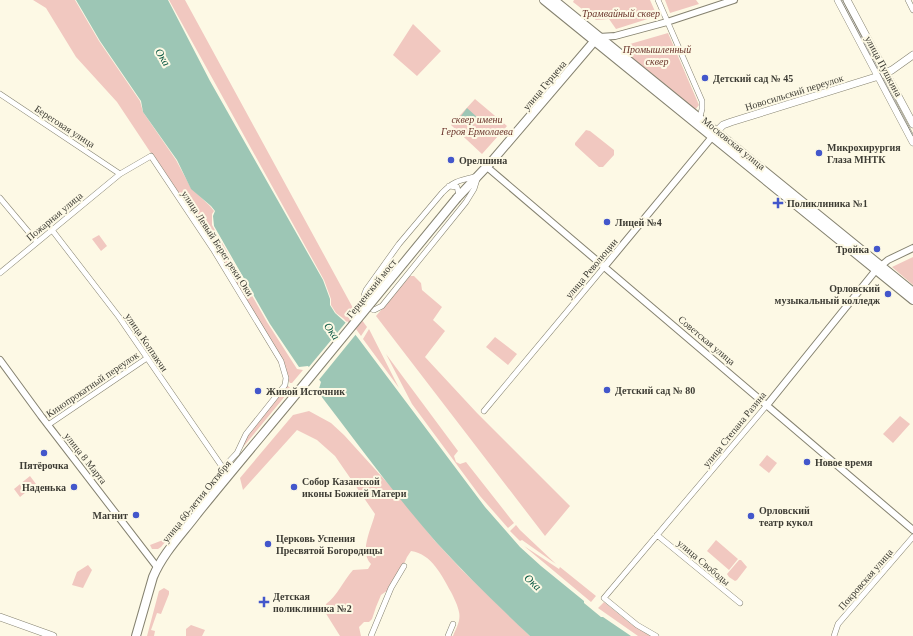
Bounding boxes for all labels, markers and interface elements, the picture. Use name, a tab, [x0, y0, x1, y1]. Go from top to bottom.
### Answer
park label: Трамвайный сквер	[582, 8, 660, 19]
street label: улица Пушкина	[863, 34, 904, 99]
park label: Промышленный сквер	[622, 44, 691, 67]
water label: Ока	[153, 46, 173, 68]
street label: улица Герцена	[520, 58, 569, 112]
street label: Новосильский переулок	[744, 72, 845, 113]
marker: Детский сад № 45	[700, 73, 710, 83]
place label: Детский сад № 45	[713, 73, 793, 84]
street label: Береговая улица	[33, 103, 97, 150]
park label: сквер имени Героя Ермолаева	[440, 114, 513, 137]
street label: Московская улица	[700, 115, 768, 172]
place label: Микрохирургия Глаза МНТК	[827, 142, 901, 165]
marker: Микрохирургия Глаза МНТК	[814, 148, 824, 158]
marker: Орелшина	[446, 155, 456, 165]
place label: Орелшина	[459, 155, 507, 166]
street label: Пожарная улица	[24, 189, 85, 243]
street label: улица Левый Берег реки Оки	[179, 189, 256, 299]
marker: Поликлиника №1	[772, 197, 784, 209]
place label: Поликлиника №1	[787, 198, 868, 209]
marker: Лицей №4	[602, 217, 612, 227]
place label: Лицей №4	[615, 217, 662, 228]
street label: улица Революции	[563, 236, 620, 301]
place label: Тройка	[836, 244, 869, 255]
marker: Тройка	[872, 244, 882, 254]
street label: Герценский мост	[344, 256, 399, 320]
place label: Орловский музыкальный колледж	[775, 283, 881, 306]
marker: Орловский музыкальный колледж	[883, 289, 893, 299]
street label: улица Колпакчи	[123, 311, 170, 374]
street label: Советская улица	[676, 313, 738, 368]
water label: Ока	[322, 320, 343, 342]
street label: Кинопрокатный переулок	[44, 349, 141, 420]
marker: Детский сад № 80	[602, 385, 612, 395]
place label: Детский сад № 80	[615, 385, 695, 396]
marker: Живой Источник	[253, 386, 263, 396]
place label: Живой Источник	[266, 386, 345, 397]
street label: улица Степана Разина	[701, 389, 769, 469]
street label: улица 8 Марта	[62, 431, 109, 486]
marker: Пятёрочка	[39, 448, 49, 458]
marker: Новое время	[802, 457, 812, 467]
place label: Новое время	[815, 457, 873, 468]
street label: улица 60-летия Октября	[160, 458, 233, 545]
place label: Пятёрочка	[19, 460, 69, 471]
place label: Собор Казанской иконы Божией Матери	[302, 476, 407, 499]
place label: Наденька	[22, 482, 66, 493]
marker: Наденька	[69, 482, 79, 492]
marker: Собор Казанской иконы Божией Матери	[289, 482, 299, 492]
place label: Орловский театр кукол	[759, 505, 813, 528]
place label: Магнит	[93, 510, 128, 521]
marker: Магнит	[131, 510, 141, 520]
marker: Орловский театр кукол	[746, 511, 756, 521]
place label: Церковь Успения Пресвятой Богородицы	[276, 533, 383, 556]
street label: улица Свободы	[675, 537, 732, 588]
marker: Церковь Успения Пресвятой Богородицы	[263, 539, 273, 549]
street label: Покровская улица	[836, 546, 895, 612]
water label: Ока	[522, 571, 544, 593]
place label: Детская поликлиника №2	[273, 591, 352, 614]
marker: Детская поликлиника №2	[258, 596, 270, 608]

